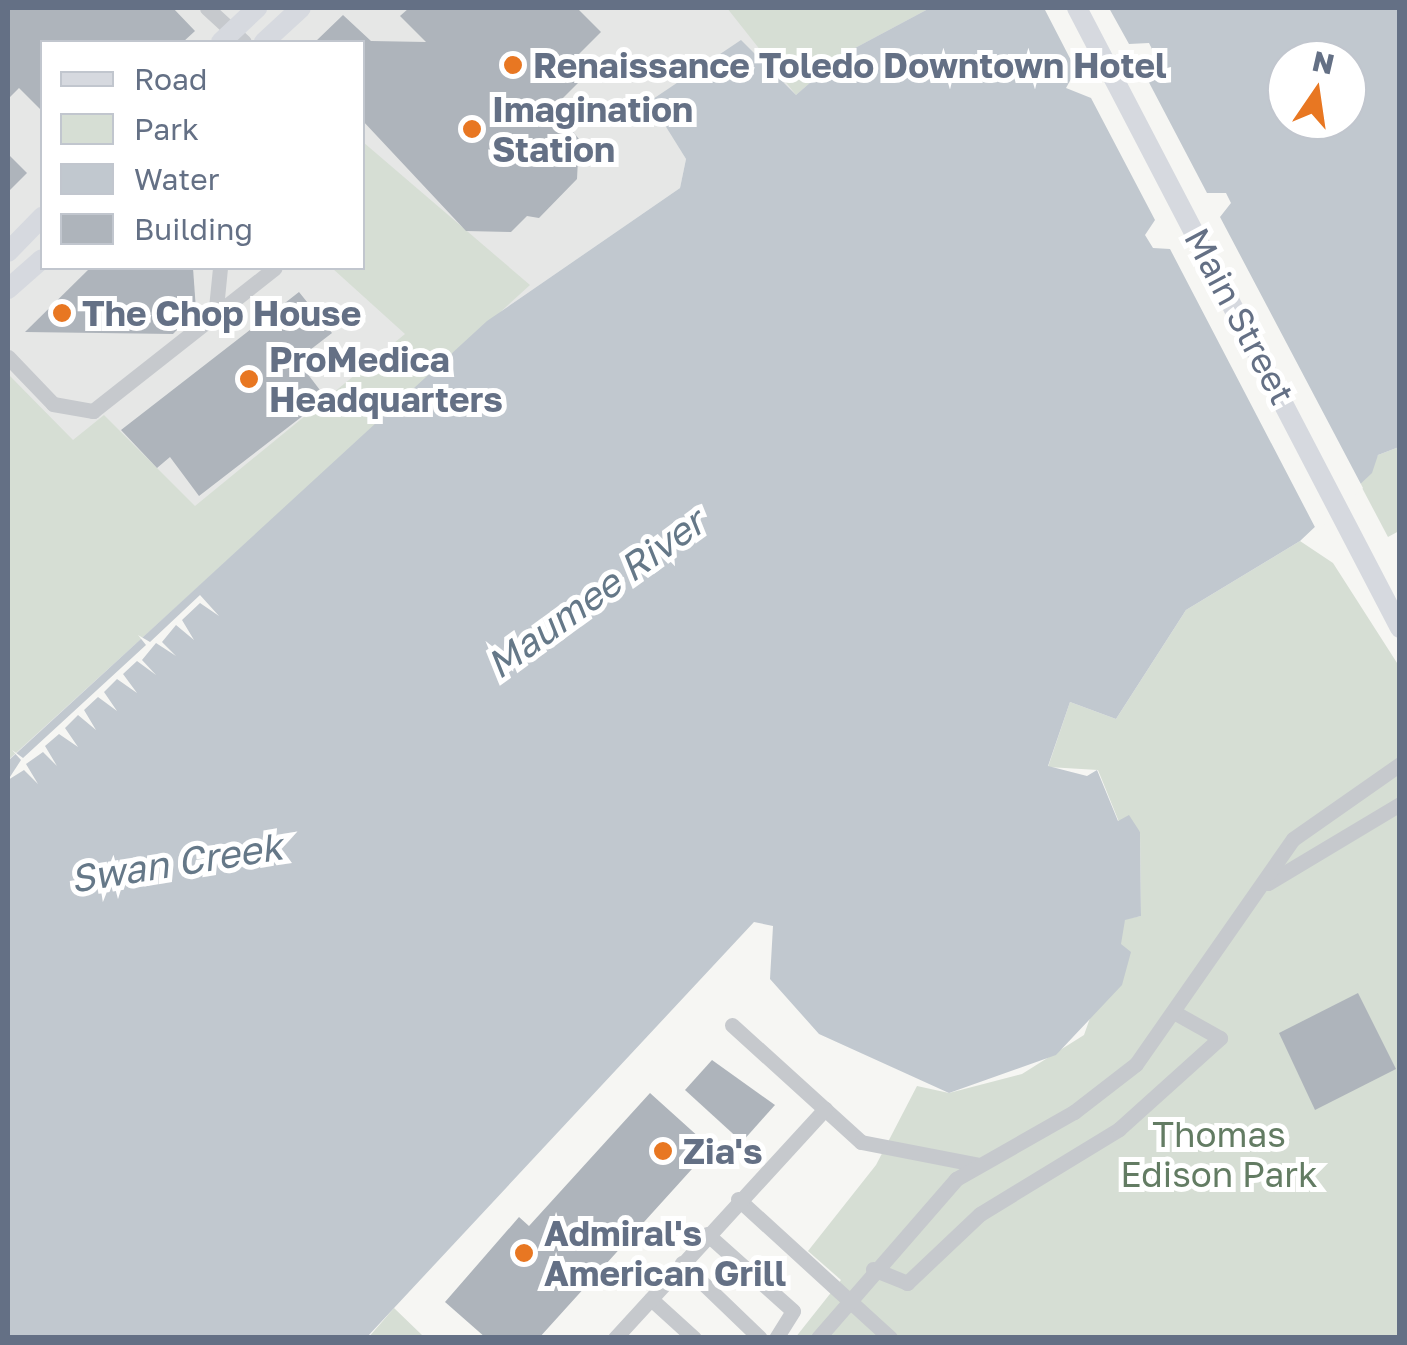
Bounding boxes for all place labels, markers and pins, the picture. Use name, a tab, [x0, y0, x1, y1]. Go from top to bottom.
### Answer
place label: Renaissance Toledo Downtown Hotel	[533, 44, 1167, 86]
marker: Renaissance Toledo Downtown Hotel	[502, 54, 524, 76]
place label: Imagination Station	[492, 88, 693, 170]
marker: Imagination Station	[461, 118, 483, 140]
place label: The Chop House	[82, 292, 361, 334]
marker: The Chop House	[51, 302, 73, 324]
place label: ProMedica Headquarters	[269, 338, 503, 420]
marker: ProMedica Headquarters	[238, 368, 260, 390]
place label: Zia's	[683, 1130, 763, 1172]
marker: Zia's	[652, 1140, 674, 1162]
place label: Admiral's American Grill	[544, 1212, 786, 1294]
marker: Admiral's American Grill	[513, 1242, 535, 1264]

